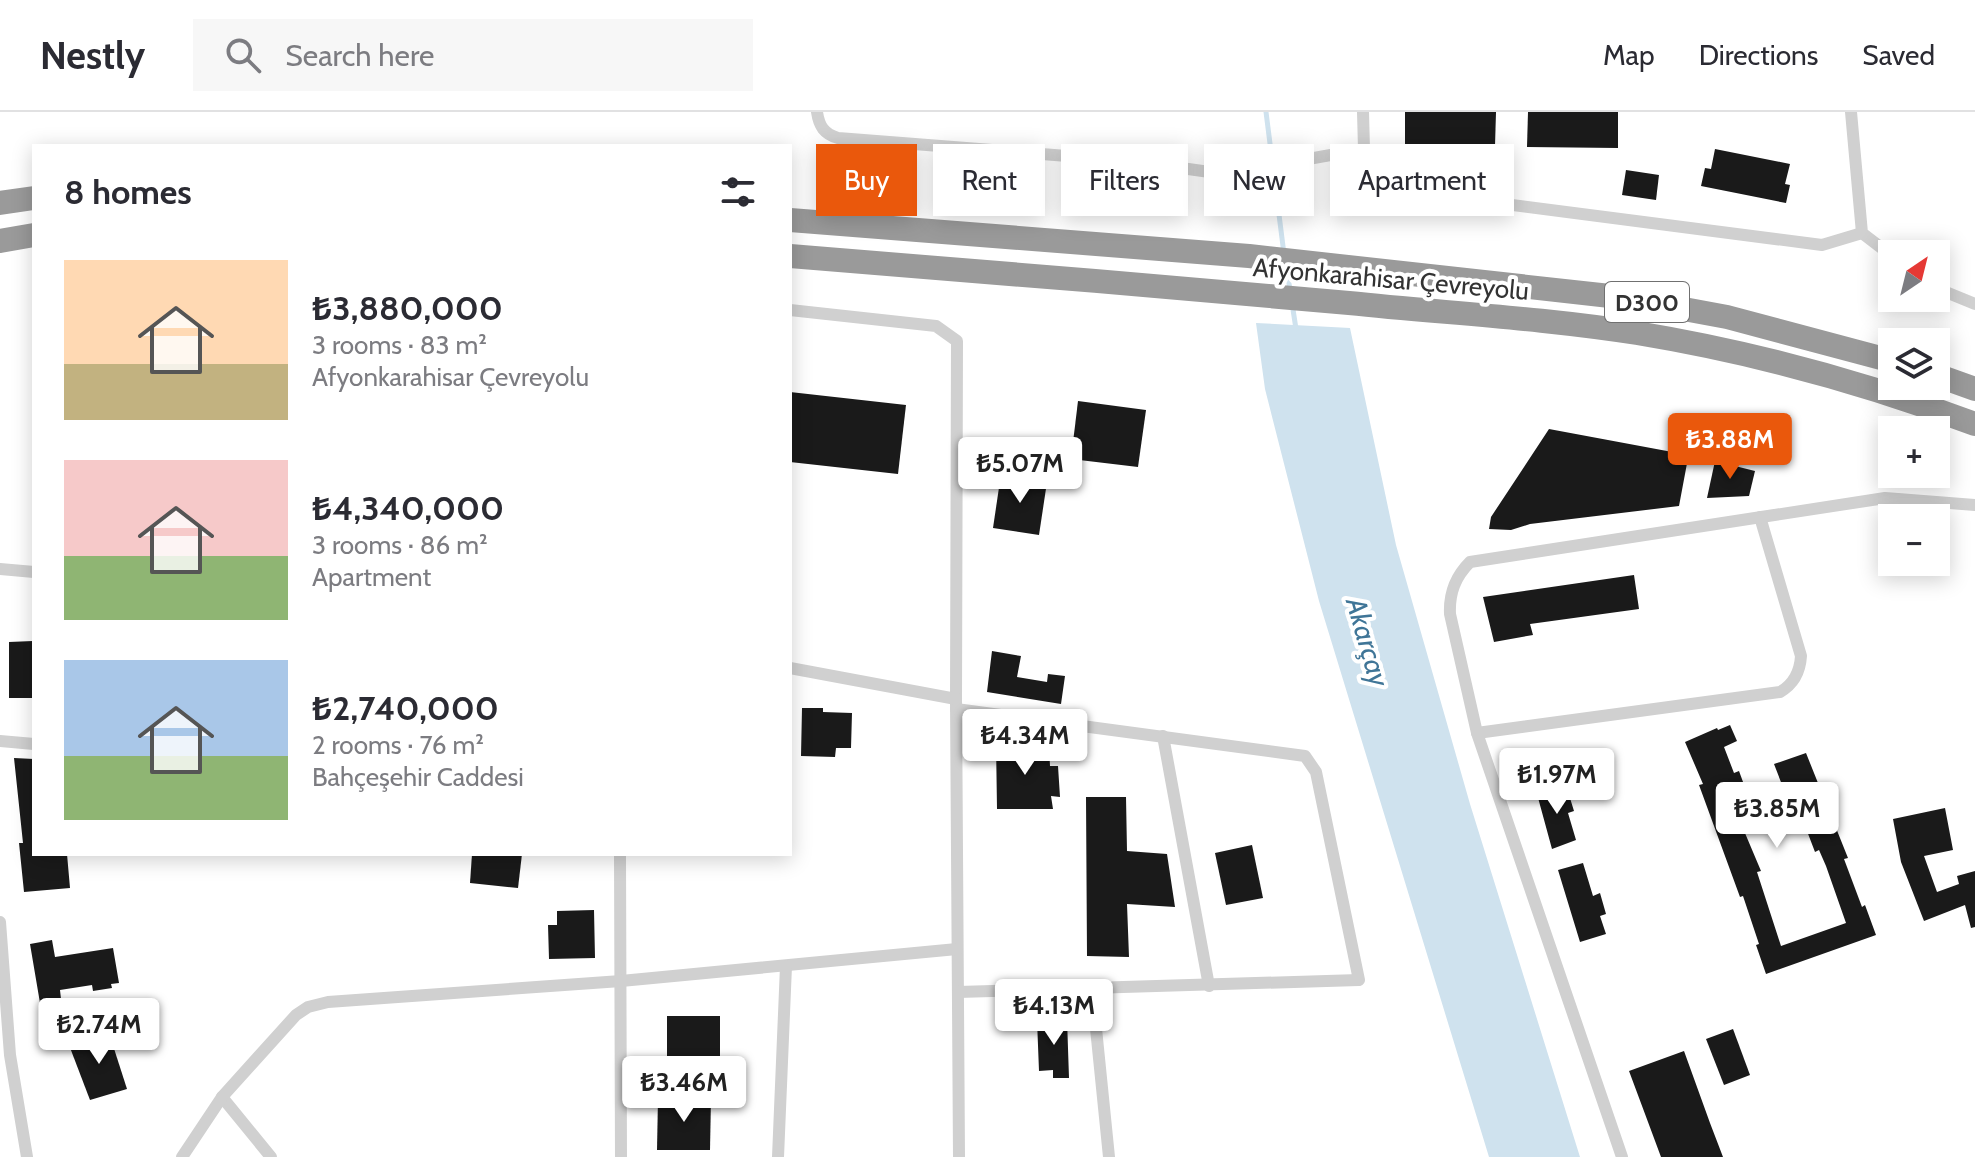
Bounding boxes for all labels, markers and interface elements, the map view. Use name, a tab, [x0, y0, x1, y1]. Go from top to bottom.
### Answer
search box	[193, 19, 753, 91]
text: Nestly	[40, 32, 145, 79]
icon: search	[221, 33, 265, 77]
text: Search here	[285, 37, 434, 74]
text: Map	[1603, 38, 1655, 72]
text: Directions	[1699, 38, 1818, 72]
text: Saved	[1862, 38, 1935, 72]
chip: Buy	[816, 144, 917, 216]
chip: Rent	[933, 144, 1045, 216]
chip: Filters	[1061, 144, 1188, 216]
chip: New	[1204, 144, 1314, 216]
chip: Apartment	[1330, 144, 1514, 216]
icon: filters	[716, 170, 760, 214]
text: 8 homes	[64, 171, 192, 213]
north arrow	[1878, 240, 1950, 312]
map controls	[1878, 240, 1950, 576]
street label: Afyonkarahisar Çevreyolu	[1252, 251, 1530, 307]
road number: D300	[1605, 282, 1689, 322]
text: ₺3,880,000	[312, 287, 503, 329]
icon: home	[128, 292, 224, 388]
button: layers	[1878, 328, 1950, 400]
text: 3 rooms · 83 m²	[312, 329, 487, 361]
text: Afyonkarahisar Çevreyolu	[312, 361, 589, 393]
pin: ₺3.88M	[1665, 413, 1795, 481]
button: +	[1878, 416, 1950, 488]
text: ₺3.88M	[1686, 423, 1774, 455]
pin: ₺5.07M	[955, 437, 1085, 505]
text: ₺5.07M	[976, 447, 1064, 479]
text: ₺4,340,000	[312, 487, 504, 529]
icon: home	[128, 492, 224, 588]
button: −	[1878, 504, 1950, 576]
text: 3 rooms · 86 m²	[312, 529, 488, 561]
text: Apartment	[312, 561, 431, 593]
water label: Akarçay	[1339, 592, 1397, 691]
text: ₺2,740,000	[312, 687, 499, 729]
icon: home	[128, 692, 224, 788]
pin: ₺4.34M	[960, 709, 1090, 777]
text: ₺4.34M	[980, 719, 1070, 751]
text: 2 rooms · 76 m²	[312, 729, 484, 761]
pin: ₺1.97M	[1492, 748, 1622, 816]
text: ₺1.97M	[1517, 758, 1597, 790]
text: Bahçeşehir Caddesi	[312, 761, 524, 793]
pin: ₺3.85M	[1712, 782, 1842, 850]
text: ₺3.85M	[1734, 792, 1820, 824]
pin: ₺4.13M	[989, 979, 1119, 1047]
text: ₺4.13M	[1013, 989, 1095, 1021]
pin: ₺2.74M	[34, 998, 164, 1066]
text: ₺2.74M	[56, 1008, 142, 1040]
pin: ₺3.46M	[619, 1056, 749, 1124]
text: ₺3.46M	[640, 1066, 728, 1098]

